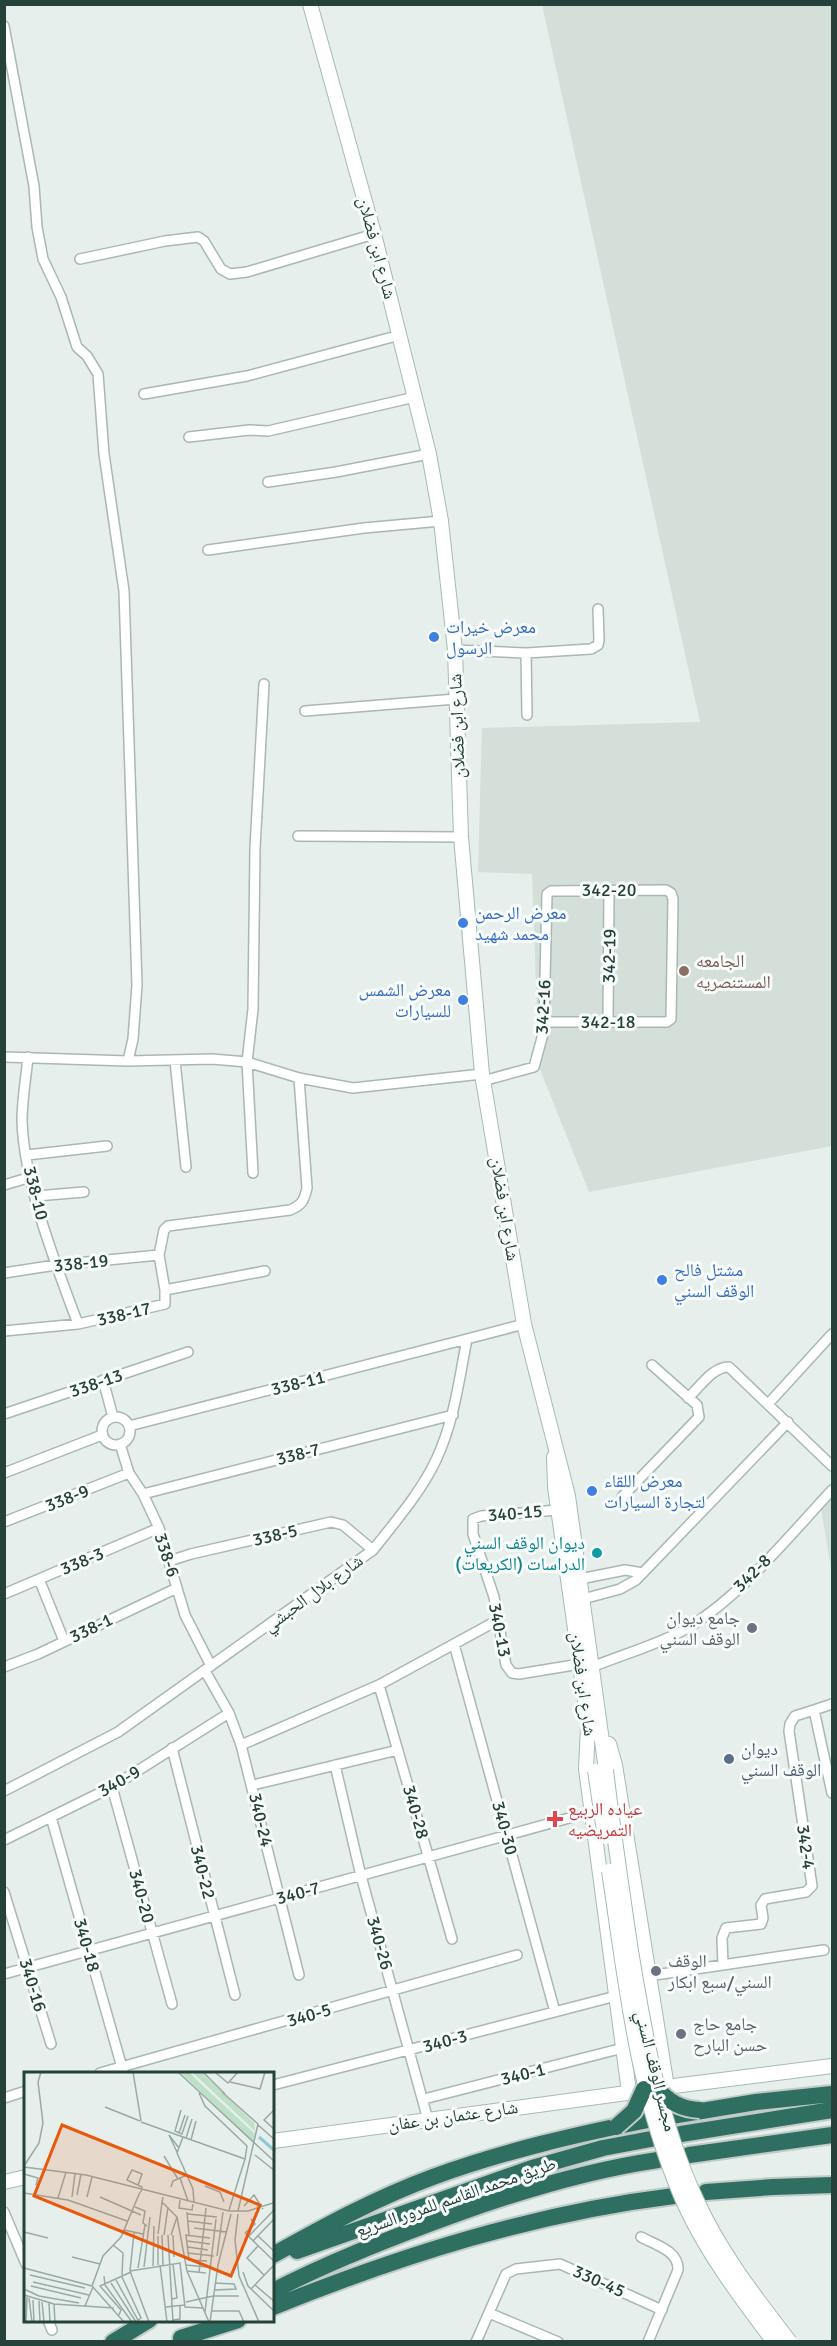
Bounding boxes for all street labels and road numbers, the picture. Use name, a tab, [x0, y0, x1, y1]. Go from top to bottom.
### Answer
street label: شارع ابن فضلان	[353, 194, 401, 302]
street label: شارع ابن فضلان	[444, 673, 470, 779]
street label: 342-20	[582, 879, 636, 901]
street label: 342-19	[598, 928, 620, 984]
street label: 342-16	[531, 979, 555, 1035]
street label: 342-18	[581, 1011, 635, 1033]
street label: شارع ابن فضلان	[486, 1155, 524, 1263]
street label: 338-10	[19, 1164, 53, 1222]
street label: 338-19	[53, 1249, 109, 1277]
street label: 338-17	[95, 1297, 153, 1331]
street label: 338-13	[66, 1364, 126, 1402]
street label: 338-11	[269, 1366, 327, 1400]
street label: 338-7	[274, 1438, 322, 1470]
street label: 338-9	[42, 1479, 92, 1517]
street label: 340-15	[487, 1500, 543, 1526]
street label: 338-5	[251, 1519, 299, 1551]
street label: 338-6	[150, 1530, 184, 1580]
street label: 338-3	[57, 1542, 107, 1580]
street label: شارع بلال الحبشي	[259, 1549, 369, 1640]
street label: 342-8	[728, 1549, 776, 1597]
street label: 340-13	[484, 1601, 516, 1659]
street label: 338-1	[66, 1608, 116, 1648]
street label: شارع ابن فضلان	[565, 1630, 601, 1738]
street label: 340-9	[94, 1760, 144, 1802]
street label: 340-28	[398, 1783, 434, 1841]
street label: 340-24	[244, 1791, 278, 1849]
street label: 340-30	[487, 1799, 523, 1857]
street label: 342-4	[792, 1823, 820, 1871]
street label: 340-22	[186, 1843, 220, 1901]
street label: 340-20	[124, 1867, 160, 1925]
street label: 340-7	[274, 1877, 322, 1909]
street label: 340-26	[362, 1914, 398, 1972]
street label: 340-18	[69, 1916, 105, 1974]
street label: 340-16	[14, 1956, 52, 2014]
street label: 340-5	[284, 1998, 334, 2032]
street label: مجسر الوقف السني	[627, 2008, 682, 2135]
street label: 340-3	[420, 2025, 470, 2057]
street label: 340-1	[498, 2058, 548, 2090]
street label: شارع عثمان بن عفان	[387, 2096, 519, 2136]
street label: طريق محمد القاسم للمرور السريع	[353, 2152, 559, 2243]
street label: 330-45	[569, 2260, 629, 2302]

